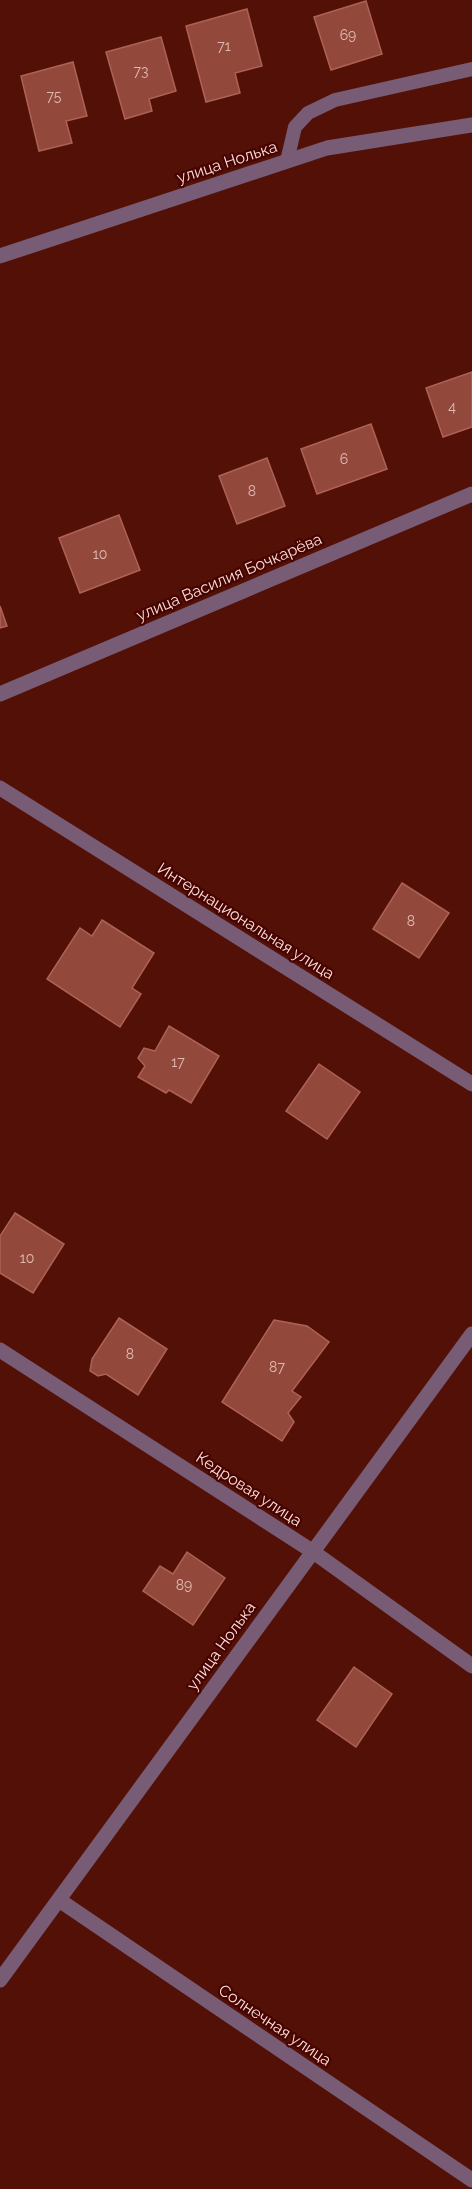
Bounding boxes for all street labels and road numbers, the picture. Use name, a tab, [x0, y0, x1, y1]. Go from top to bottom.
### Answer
street label: улица Нолька	[174, 137, 280, 187]
street label: улица Василия Бочкарёва	[133, 529, 325, 625]
street label: Интернациональная улица	[154, 859, 338, 983]
street label: Кедровая улица	[193, 1448, 305, 1530]
street label: улица Нолька	[183, 1598, 259, 1694]
street label: Солнечная улица	[215, 1980, 335, 2070]

